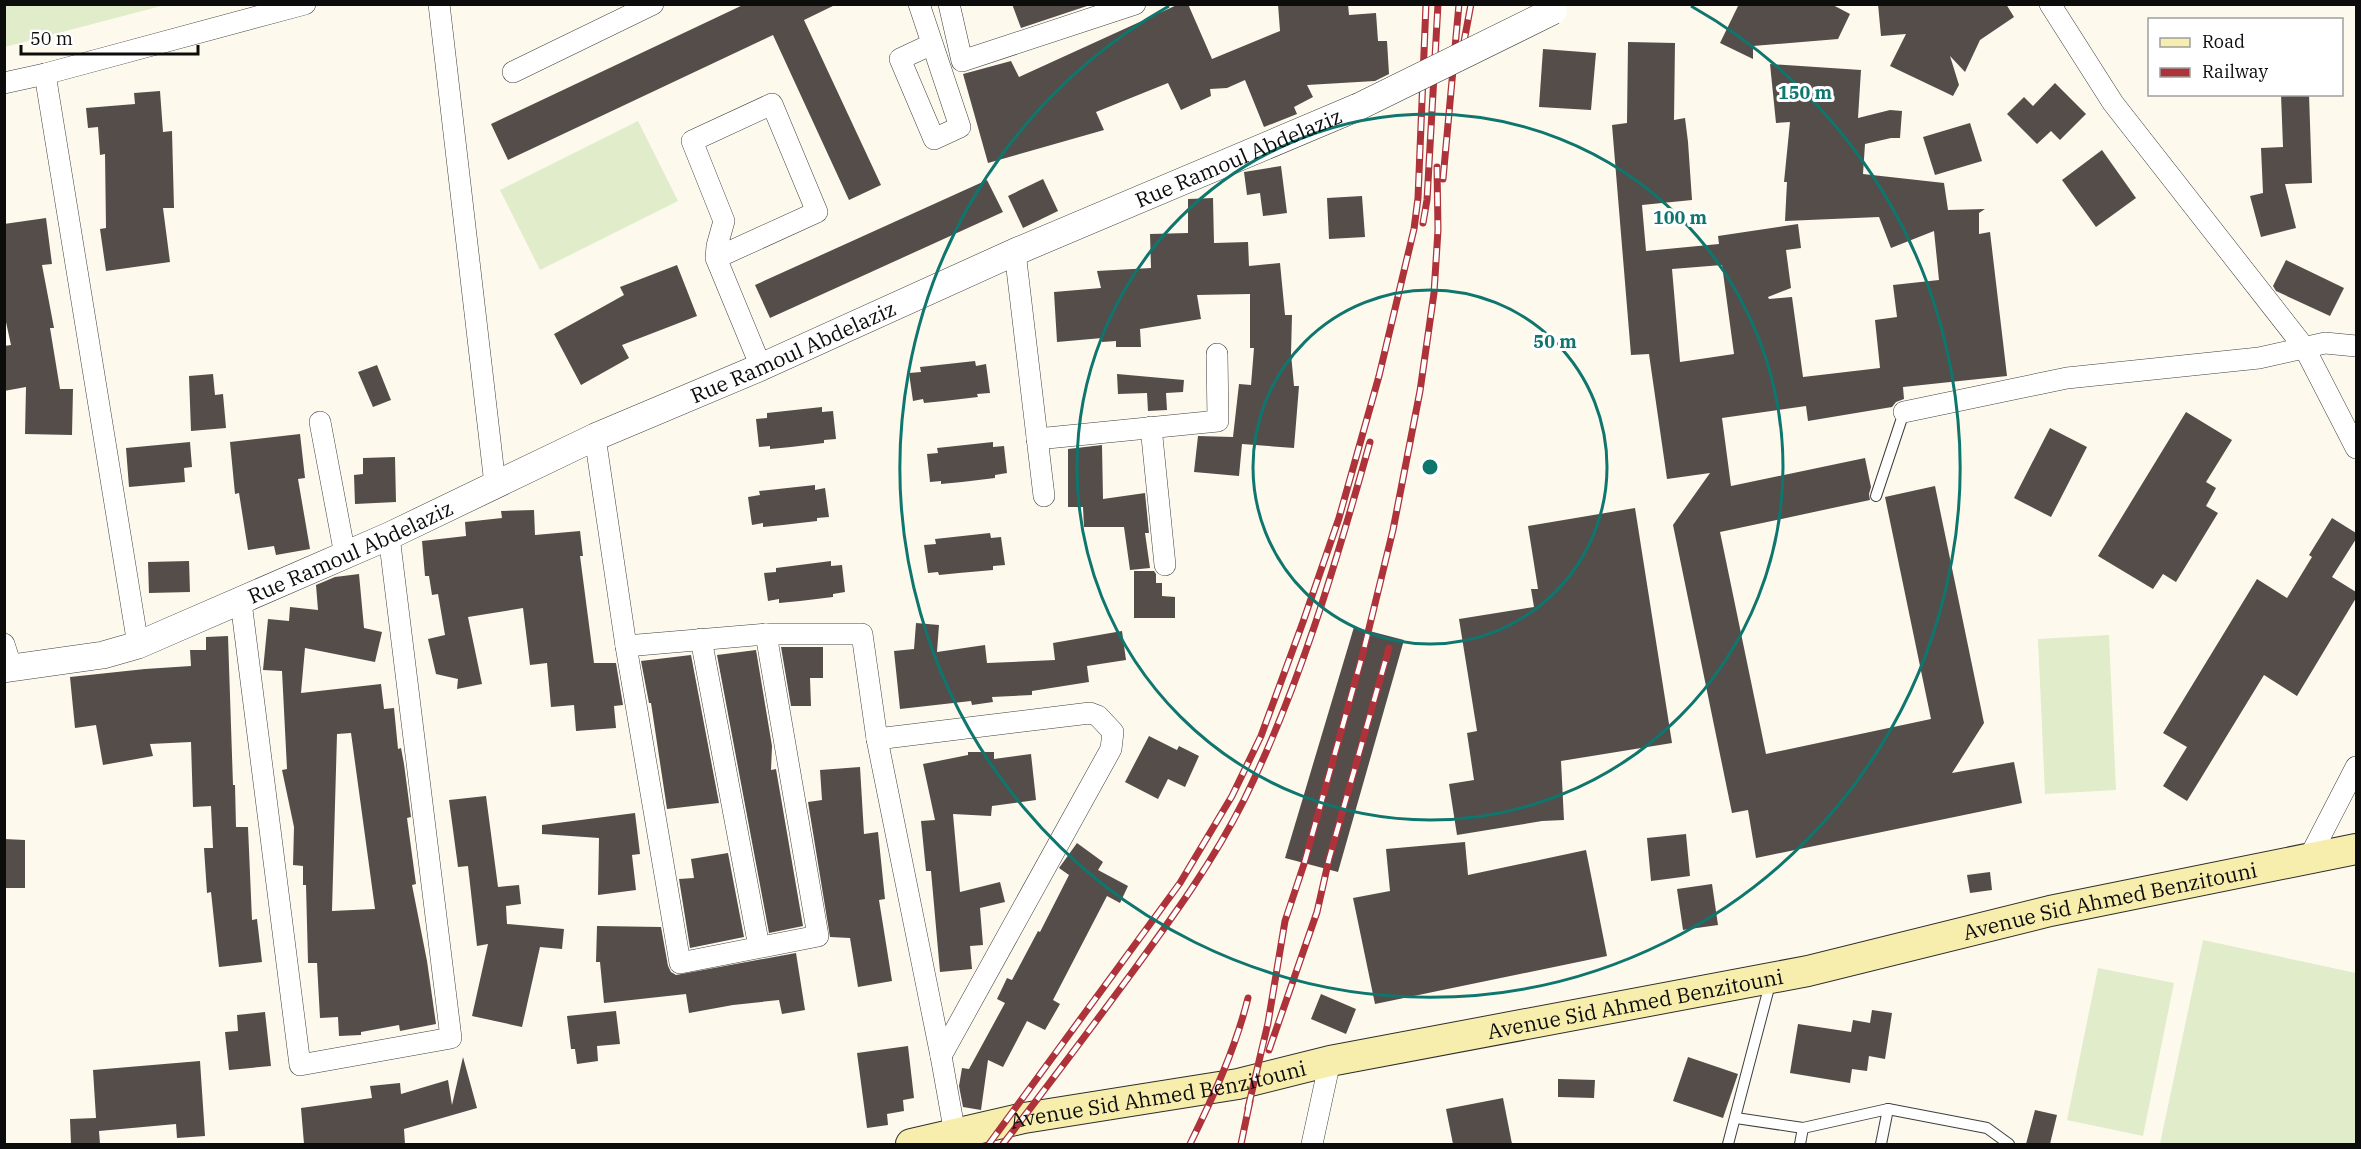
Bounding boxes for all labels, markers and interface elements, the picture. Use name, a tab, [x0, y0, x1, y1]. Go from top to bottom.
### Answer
scale bar	[21, 18, 198, 56]
legend	[2148, 18, 2343, 96]
text: 50 m	[30, 27, 73, 50]
text: Road	[2202, 30, 2245, 53]
text: Railway	[2202, 60, 2268, 83]
text: 150 m	[1778, 81, 1833, 104]
street label: Rue Ramoul Abdelaziz	[1131, 102, 1346, 214]
text: 100 m	[1653, 206, 1708, 229]
street label: Rue Ramoul Abdelaziz	[686, 294, 900, 409]
text: 50 m	[1533, 330, 1577, 353]
centre of rings	[1420, 457, 1440, 477]
street label: Rue Ramoul Abdelaziz	[243, 494, 457, 610]
street label: Avenue Sid Ahmed Benzitouni	[1960, 855, 2259, 946]
street label: Avenue Sid Ahmed Benzitouni	[1485, 962, 1785, 1045]
street label: Avenue Sid Ahmed Benzitouni	[1007, 1054, 1309, 1135]

